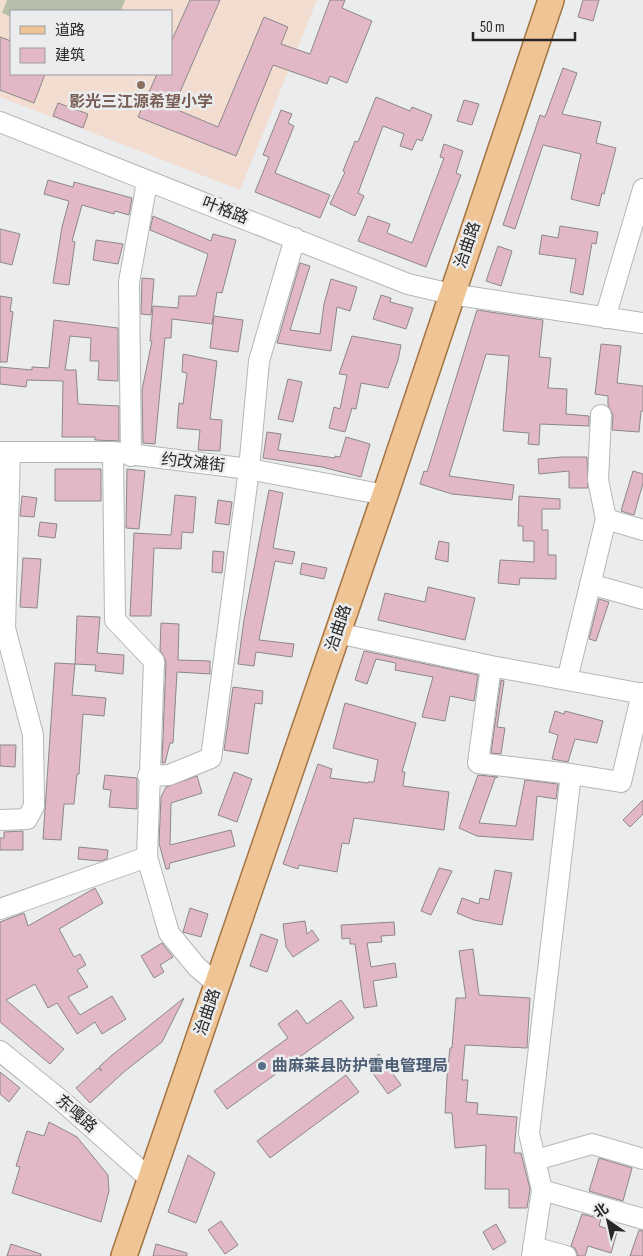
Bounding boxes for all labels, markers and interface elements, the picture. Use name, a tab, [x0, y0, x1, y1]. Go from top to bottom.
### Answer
legend	[10, 10, 172, 75]
scale bar	[473, 10, 576, 42]
text: 50 m	[480, 18, 505, 37]
text: 道路	[55, 21, 85, 40]
text: 建筑	[55, 46, 85, 65]
marker: 影光三江源希望小学	[135, 79, 147, 91]
place label: 影光三江源希望小学	[69, 93, 213, 112]
street label: 叶格路	[199, 194, 251, 228]
street label: 治曲路	[451, 219, 485, 271]
street label: 约改滩街	[160, 450, 226, 476]
street label: 治曲路	[322, 602, 356, 654]
street label: 治曲路	[191, 986, 225, 1038]
place label: 曲麻莱县防护雷电管理局	[272, 1057, 448, 1076]
marker: 曲麻莱县防护雷电管理局	[256, 1060, 268, 1072]
street label: 东嘎路	[52, 1091, 100, 1137]
north arrow	[583, 1196, 633, 1246]
text: 北	[590, 1200, 612, 1222]

